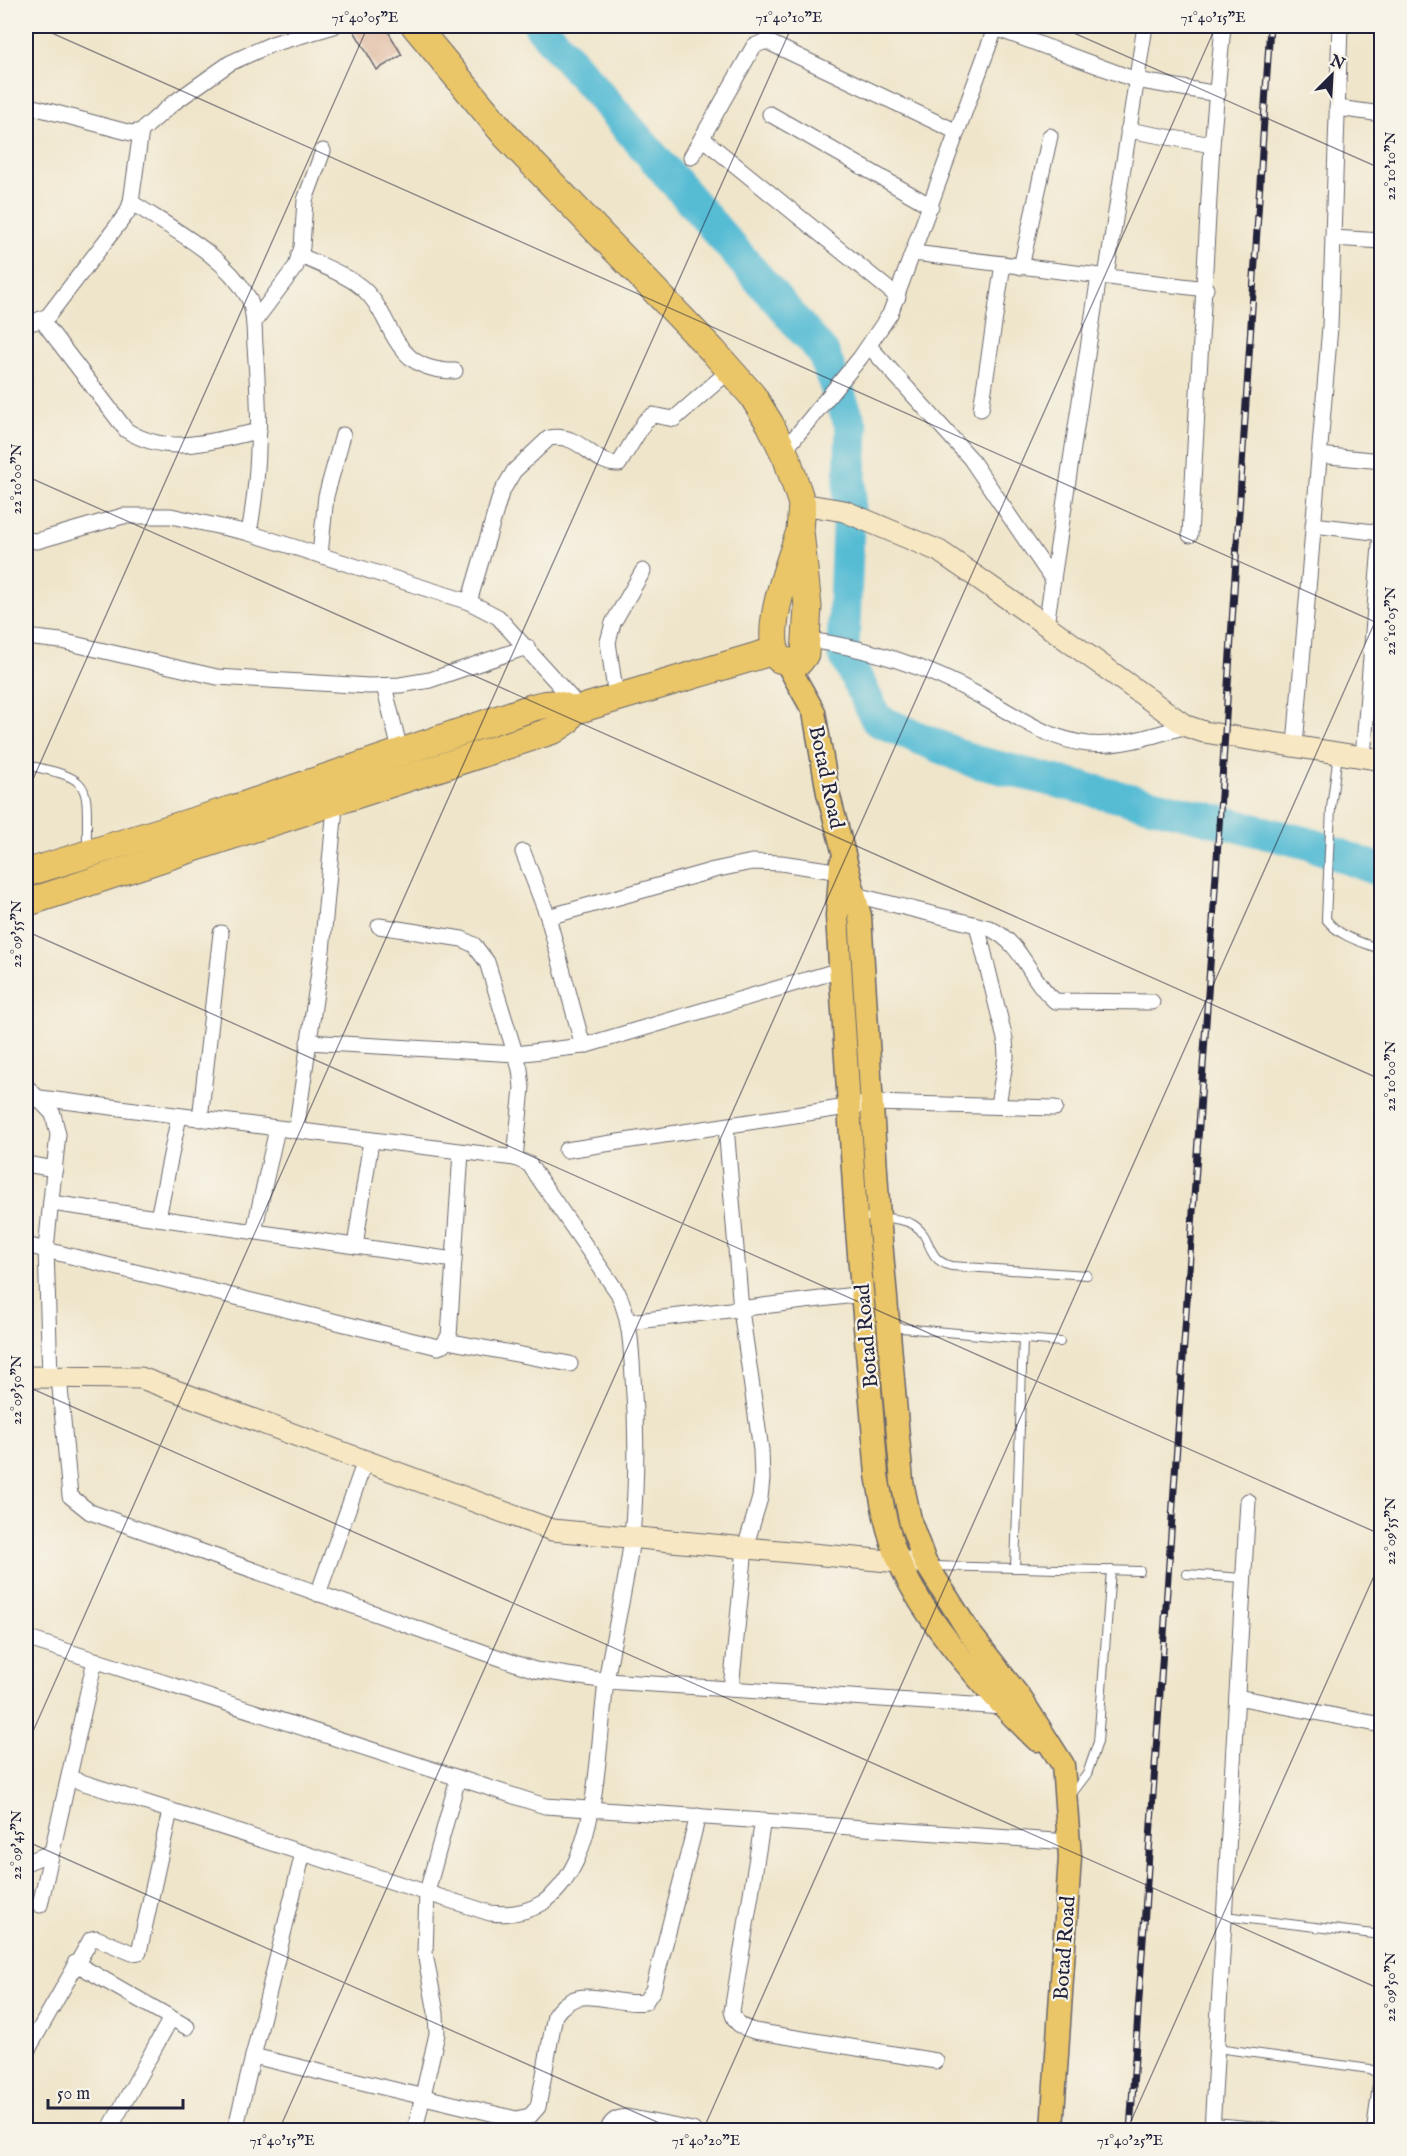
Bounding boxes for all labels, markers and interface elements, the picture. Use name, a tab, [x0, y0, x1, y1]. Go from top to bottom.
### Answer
text: 71°40'05"E	[332, 8, 398, 27]
text: 71°40'10"E	[756, 8, 822, 27]
text: 71°40'15"E	[1180, 8, 1246, 27]
north arrow	[1302, 45, 1362, 105]
text: N	[1326, 51, 1348, 75]
text: 22°10'10"N	[1381, 131, 1400, 201]
text: 22°10'00"N	[7, 443, 26, 515]
text: 22°10'05"N	[1381, 586, 1400, 656]
street label: Botad Road	[801, 723, 850, 832]
text: 22°09'55"N	[7, 900, 26, 968]
text: 22°10'00"N	[1381, 1040, 1400, 1112]
street label: Botad Road	[849, 1282, 886, 1389]
text: 22°09'50"N	[7, 1355, 26, 1425]
text: 22°09'55"N	[1381, 1497, 1400, 1565]
text: 22°09'45"N	[7, 1810, 26, 1880]
street label: Botad Road	[1048, 1894, 1083, 2001]
text: 22°09'50"N	[1381, 1952, 1400, 2022]
scale bar	[48, 2072, 183, 2110]
text: 50 m	[57, 2083, 90, 2106]
text: 71°40'15"E	[249, 2131, 315, 2150]
text: 71°40'20"E	[672, 2131, 740, 2150]
text: 71°40'25"E	[1097, 2131, 1163, 2150]

